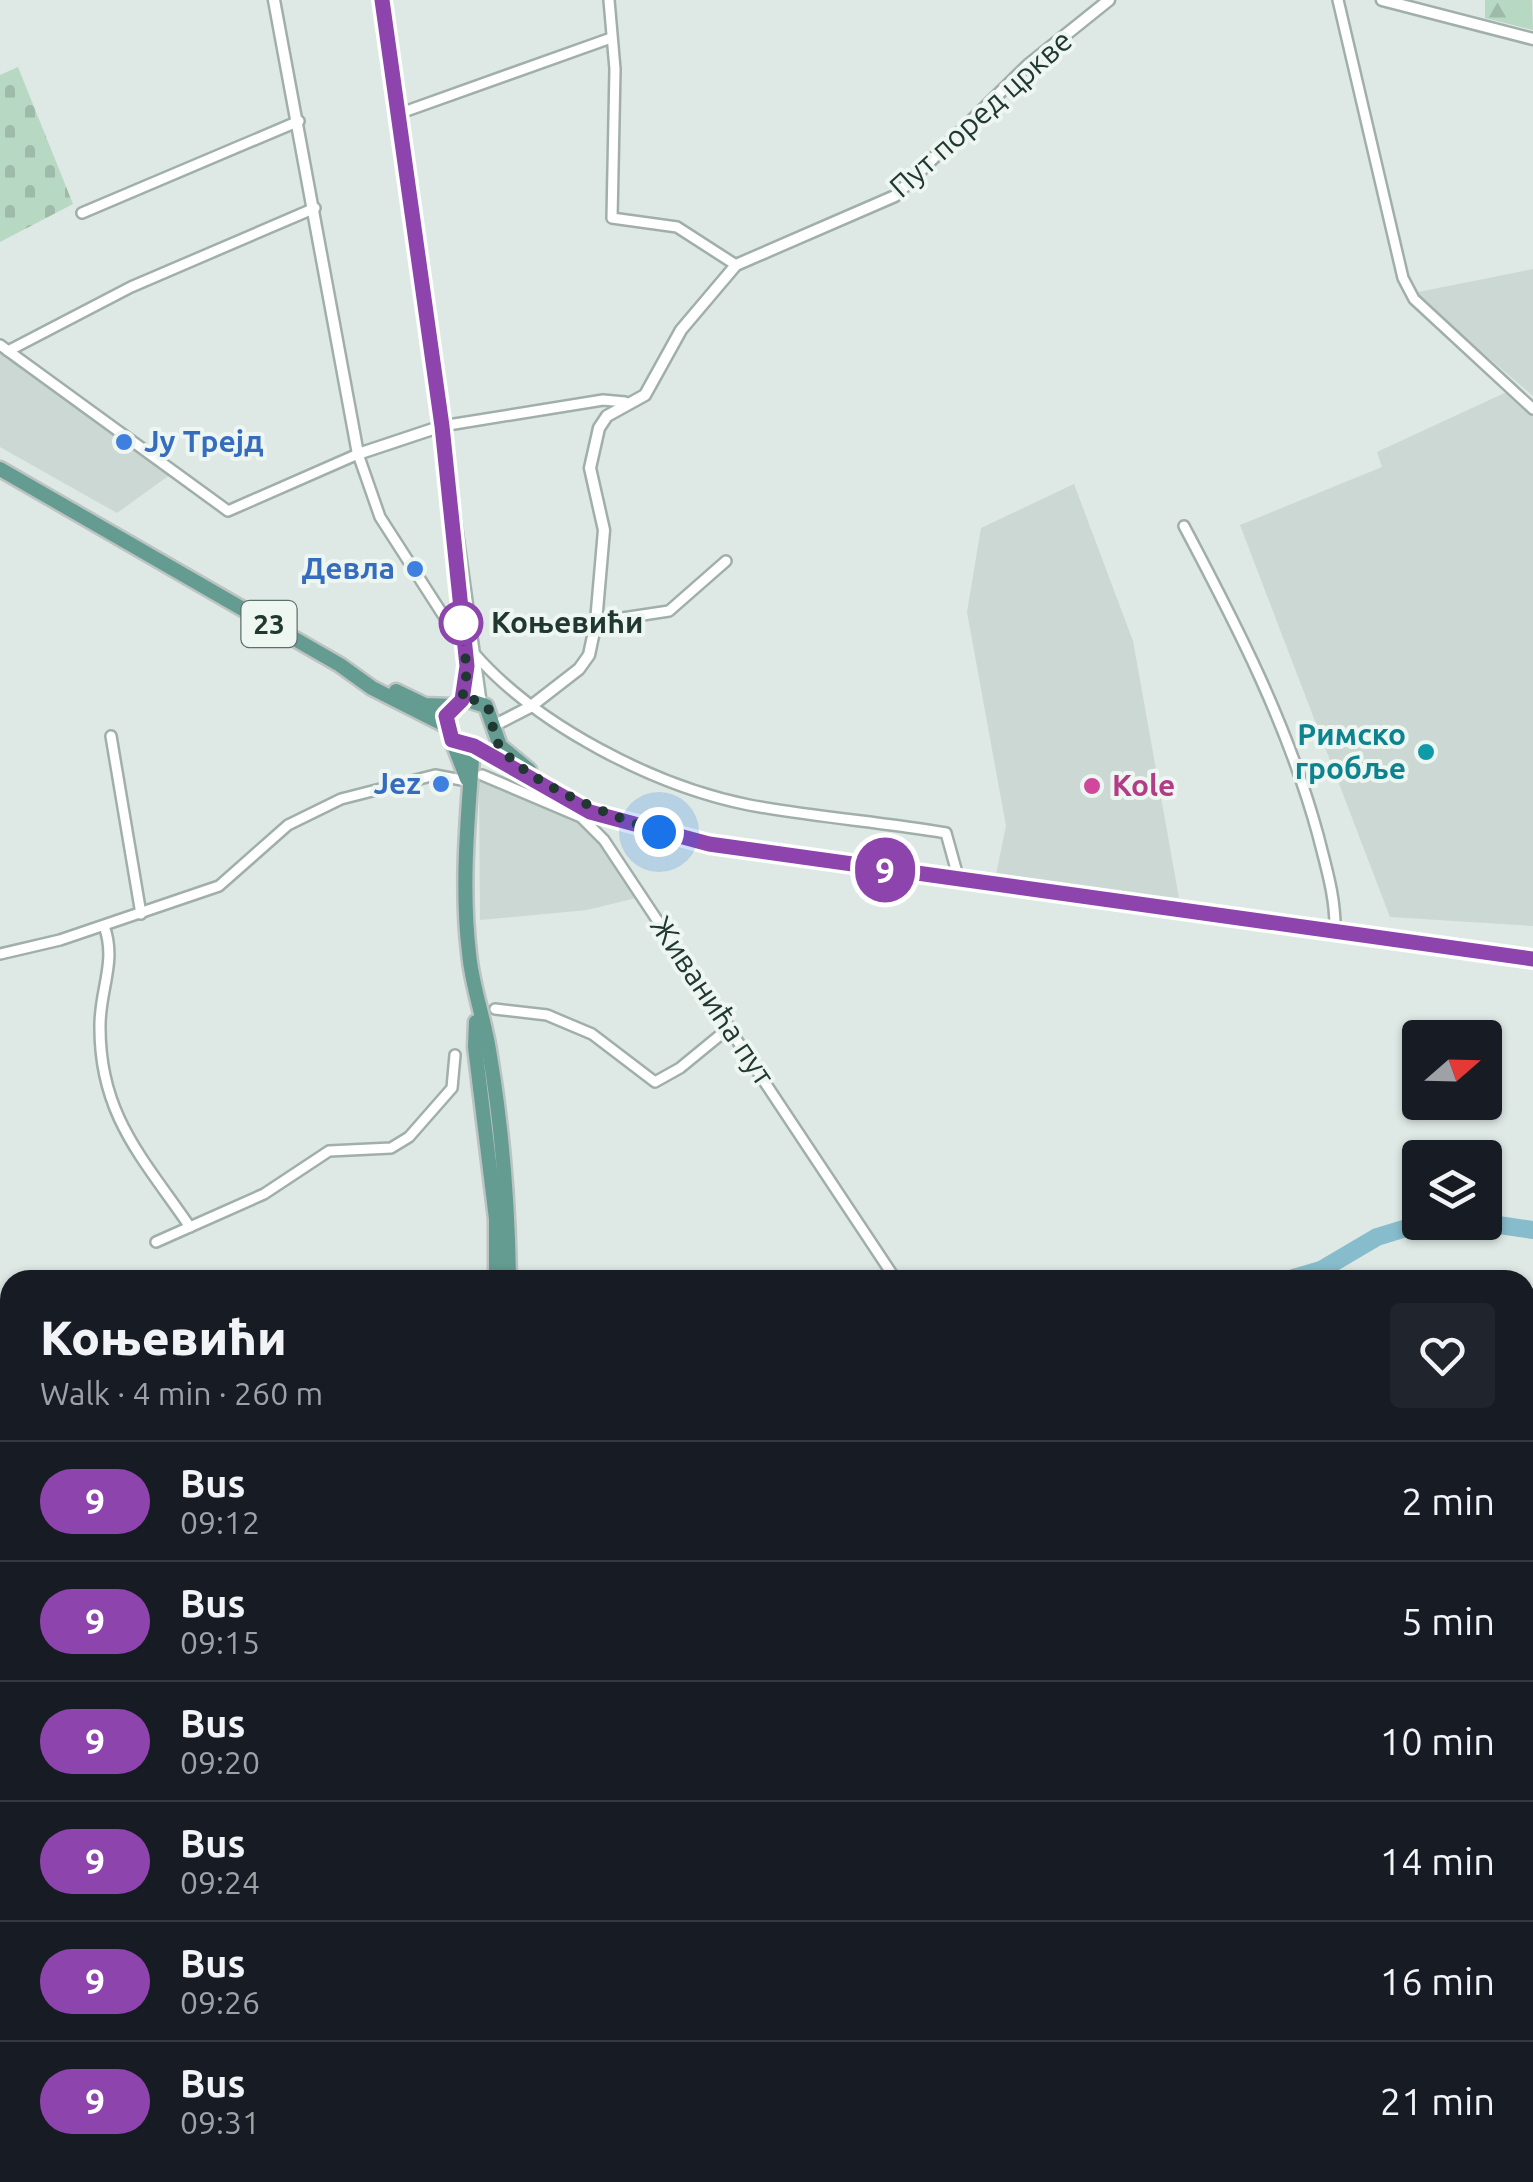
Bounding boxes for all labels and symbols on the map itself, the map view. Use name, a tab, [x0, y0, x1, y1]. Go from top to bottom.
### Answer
street label: Пут поред цркве	[882, 23, 1078, 204]
place label: Ју Трејд	[144, 424, 264, 458]
marker: Ју Трејд	[113, 431, 135, 453]
place label: Девла	[302, 551, 395, 585]
marker: Девла	[404, 558, 426, 580]
road number: 23	[242, 601, 296, 647]
marker: Коњевићи	[440, 602, 482, 644]
place label: Коњевићи	[491, 605, 643, 639]
place label: Римско гробље	[1295, 717, 1406, 785]
marker: Римско гробље	[1415, 741, 1437, 763]
place label: Jez	[373, 766, 421, 800]
place label: Kole	[1112, 768, 1175, 802]
marker: Jez	[430, 773, 452, 795]
marker: Kole	[1081, 775, 1103, 797]
your location	[634, 807, 684, 857]
line badge: 9	[852, 838, 918, 902]
street label: Живанића пут	[644, 910, 782, 1091]
north arrow	[1402, 1020, 1502, 1120]

